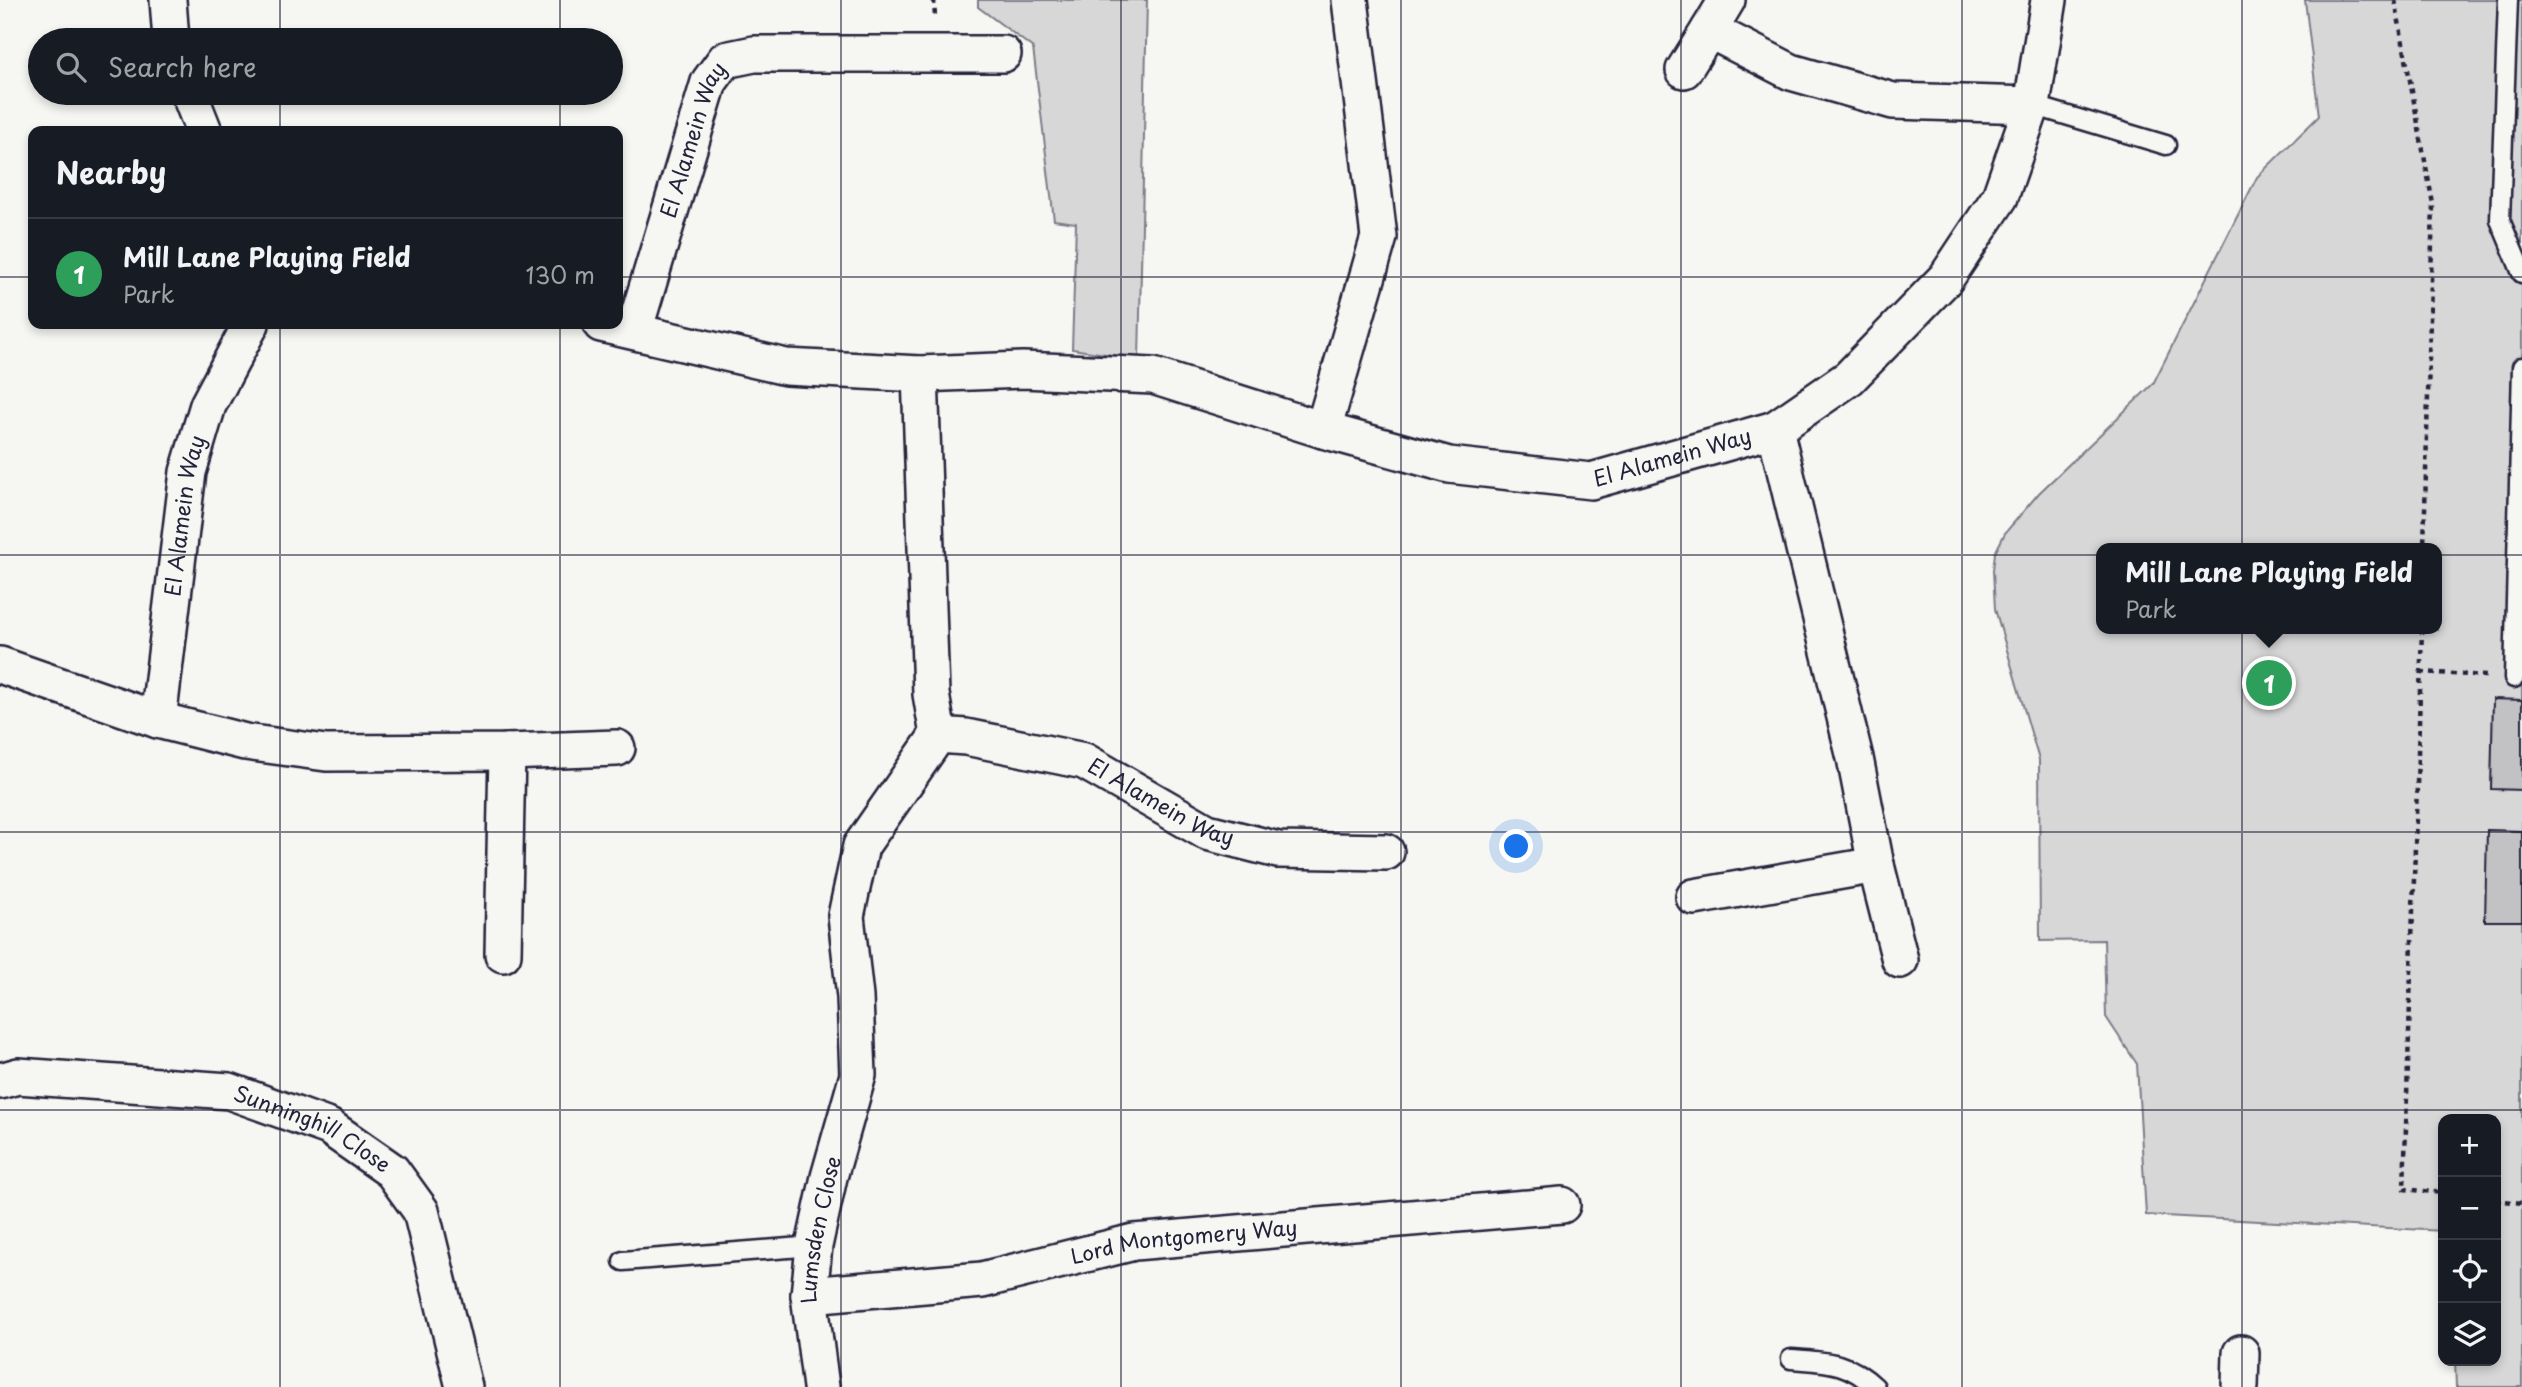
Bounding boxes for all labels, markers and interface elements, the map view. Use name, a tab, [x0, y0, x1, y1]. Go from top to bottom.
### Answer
search box	[28, 28, 623, 105]
text: Search here	[108, 47, 257, 86]
icon: search	[52, 48, 90, 86]
street label: El Alamein Way	[651, 54, 733, 222]
text: Nearby	[56, 149, 166, 194]
text: Mill Lane Playing Field	[123, 237, 411, 276]
text: 1	[74, 257, 85, 292]
text: 130 m	[525, 257, 595, 292]
text: Park	[123, 276, 174, 311]
street label: El Alamein Way	[1589, 418, 1755, 494]
street label: El Alamein Way	[155, 431, 212, 598]
popup	[2096, 543, 2442, 634]
text: Mill Lane Playing Field	[2125, 552, 2413, 591]
text: Park	[2125, 591, 2177, 626]
pin: 1	[2246, 657, 2292, 709]
street label: El Alamein Way	[1082, 749, 1238, 852]
your location	[1499, 829, 1533, 863]
street label: Sunninghill Close	[230, 1076, 398, 1179]
map controls	[2438, 1114, 2501, 1366]
button: +	[2438, 1114, 2501, 1177]
street label: Lumsden Close	[791, 1152, 848, 1306]
button: −	[2438, 1177, 2501, 1240]
street label: Lord Montgomery Way	[1067, 1210, 1299, 1271]
button: locate	[2438, 1240, 2501, 1303]
button: layers	[2438, 1303, 2501, 1366]

